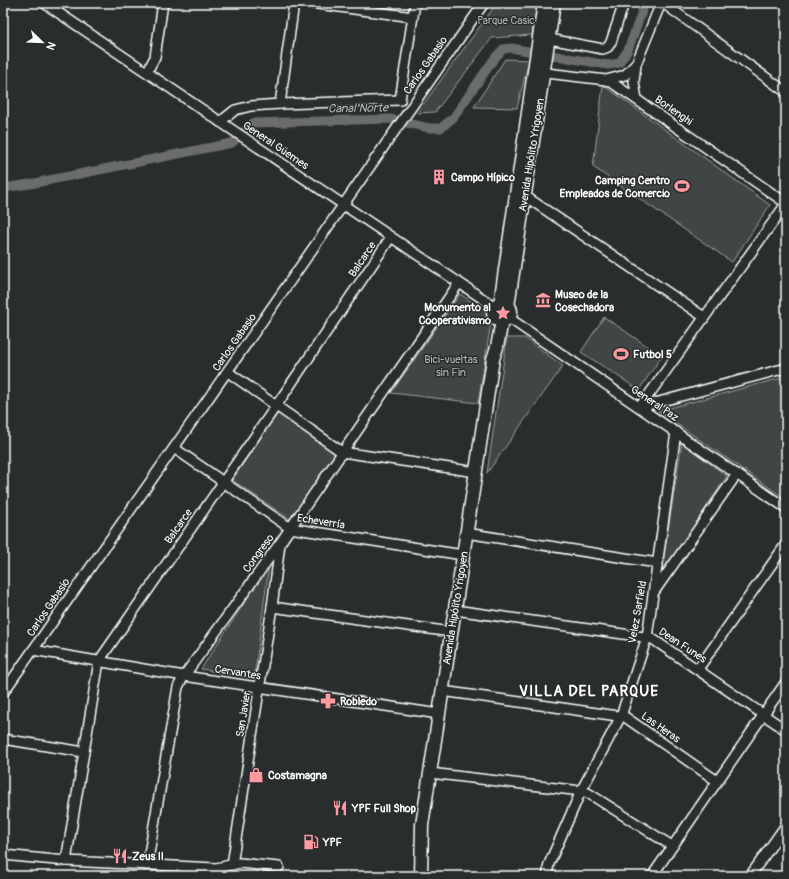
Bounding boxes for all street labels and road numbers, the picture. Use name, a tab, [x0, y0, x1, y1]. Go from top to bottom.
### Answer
street label: Carlos Gabasio	[401, 34, 450, 97]
street label: Borlenghi	[652, 93, 695, 128]
street label: Avenida Hipólito Yrigoyen	[516, 97, 547, 213]
street label: General Güemes	[240, 119, 311, 172]
street label: Balcarce	[346, 239, 379, 279]
street label: Carlos Gabasio	[210, 311, 259, 374]
street label: General Paz	[628, 383, 681, 424]
street label: Balcarce	[162, 506, 195, 546]
street label: Echeverría	[296, 511, 346, 532]
street label: Congreso	[240, 531, 277, 575]
street label: Avenida Hipólito Yrigoyen	[440, 550, 471, 666]
street label: Carlos Gabasio	[24, 576, 73, 639]
street label: Velez Sarfield	[626, 580, 649, 644]
street label: Dean Funes	[656, 625, 709, 666]
street label: Cervantes	[214, 662, 262, 683]
street label: San Javier	[233, 690, 254, 738]
street label: Las Heras	[639, 709, 683, 746]

